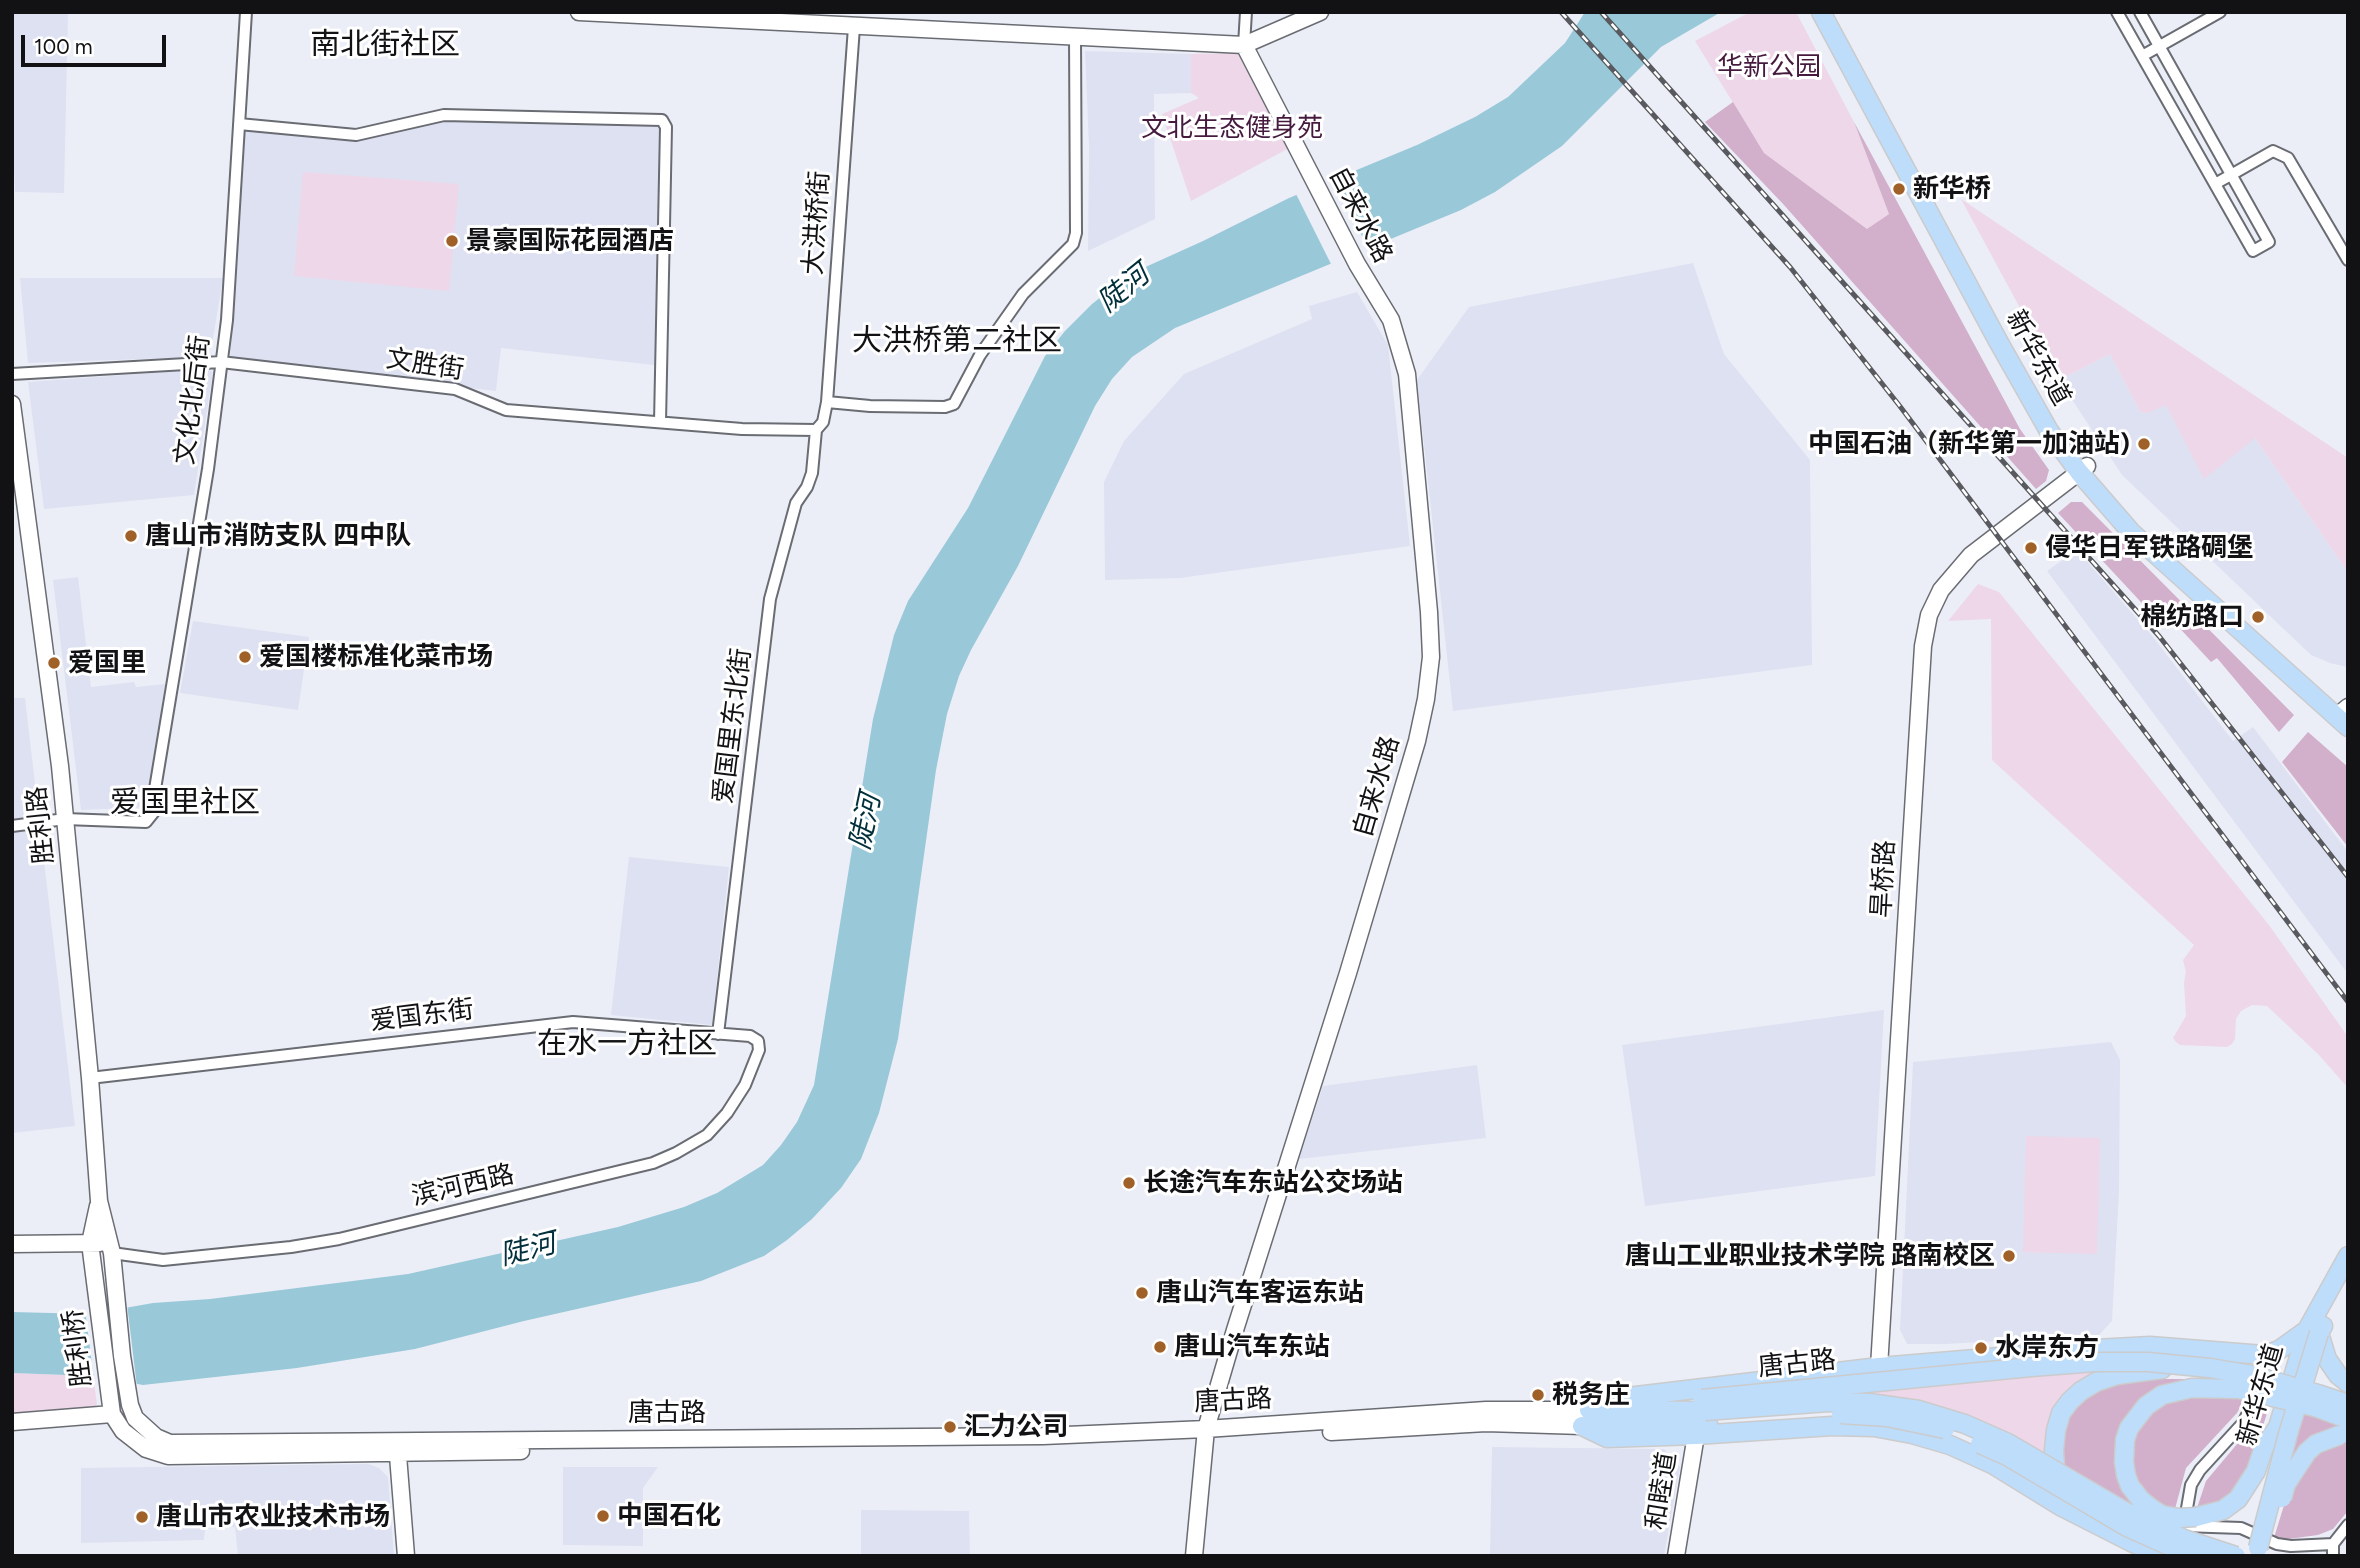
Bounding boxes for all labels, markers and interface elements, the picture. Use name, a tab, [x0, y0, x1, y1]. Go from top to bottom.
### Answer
scale bar	[24, 21, 170, 65]
district label: 南北街社区	[310, 27, 460, 63]
text: 100 m	[34, 34, 93, 59]
park label: 华新公园	[1717, 51, 1821, 83]
park label: 文北生态健身苑	[1141, 112, 1323, 144]
street label: 自来水路	[1322, 162, 1398, 268]
street label: 大洪桥街	[798, 170, 836, 276]
place label: 新华桥	[1913, 173, 1991, 205]
marker: 新华桥	[1891, 181, 1907, 197]
place label: 景豪国际花园酒店	[466, 225, 674, 257]
marker: 景豪国际花园酒店	[444, 233, 460, 249]
water label: 陡河	[1092, 258, 1156, 320]
street label: 新华东道	[1999, 305, 2077, 411]
district label: 大洪桥第二社区	[852, 323, 1062, 359]
street label: 文化北后街	[170, 334, 216, 466]
street label: 文胜街	[384, 343, 466, 387]
place label: 中国石油（新华第一加油站)	[1808, 428, 2130, 460]
marker: 中国石油（新华第一加油站)	[2136, 436, 2152, 452]
place label: 唐山市消防支队 四中队	[145, 520, 411, 552]
marker: 唐山市消防支队 四中队	[123, 528, 139, 544]
place label: 侵华日军铁路碉堡	[2045, 532, 2253, 564]
marker: 侵华日军铁路碉堡	[2023, 540, 2039, 556]
place label: 棉纺路口	[2140, 601, 2244, 633]
marker: 棉纺路口	[2250, 609, 2266, 625]
place label: 爱国楼标准化菜市场	[259, 641, 493, 673]
place label: 爱国里	[68, 647, 146, 679]
street label: 爱国里东北街	[708, 647, 758, 805]
marker: 爱国楼标准化菜市场	[237, 649, 253, 665]
marker: 爱国里	[46, 655, 62, 671]
street label: 自来水路	[1348, 733, 1406, 841]
street label: 胜利路	[21, 785, 61, 865]
district label: 爱国里社区	[110, 785, 260, 821]
water label: 陡河	[844, 791, 888, 853]
street label: 旱桥路	[1866, 839, 1902, 919]
street label: 爱国东街	[368, 994, 476, 1038]
district label: 在水一方社区	[537, 1026, 717, 1062]
street label: 滨河西路	[409, 1159, 517, 1213]
place label: 长途汽车东站公交场站	[1143, 1167, 1403, 1199]
marker: 长途汽车东站公交场站	[1121, 1175, 1137, 1191]
water label: 陡河	[497, 1227, 559, 1273]
place label: 唐山工业职业技术学院 路南校区	[1625, 1240, 1995, 1272]
marker: 唐山工业职业技术学院 路南校区	[2001, 1248, 2017, 1264]
place label: 唐山汽车客运东站	[1156, 1277, 1364, 1309]
marker: 唐山汽车客运东站	[1134, 1285, 1150, 1301]
street label: 胜利桥	[58, 1307, 98, 1389]
place label: 唐山汽车东站	[1174, 1331, 1330, 1363]
place label: 水岸东方	[1995, 1332, 2099, 1364]
marker: 唐山汽车东站	[1152, 1339, 1168, 1355]
marker: 水岸东方	[1973, 1340, 1989, 1356]
street label: 新华东道	[2232, 1341, 2290, 1449]
street label: 唐古路	[1757, 1344, 1837, 1384]
place label: 税务庄	[1552, 1379, 1630, 1411]
street label: 唐古路	[1193, 1383, 1273, 1419]
marker: 税务庄	[1530, 1387, 1546, 1403]
street label: 唐古路	[628, 1397, 706, 1429]
place label: 汇力公司	[964, 1411, 1068, 1443]
marker: 汇力公司	[942, 1419, 958, 1435]
street label: 和睦道	[1640, 1450, 1684, 1532]
place label: 中国石化	[617, 1500, 721, 1532]
place label: 唐山市农业技术市场	[156, 1501, 390, 1533]
marker: 中国石化	[595, 1508, 611, 1524]
marker: 唐山市农业技术市场	[134, 1509, 150, 1525]

